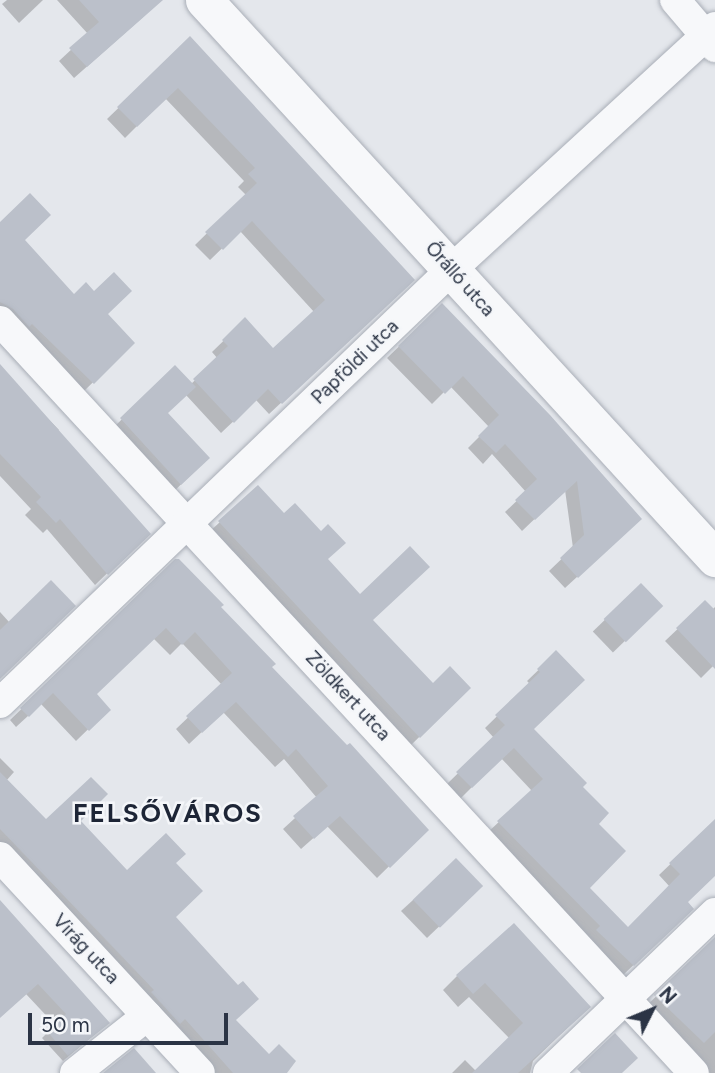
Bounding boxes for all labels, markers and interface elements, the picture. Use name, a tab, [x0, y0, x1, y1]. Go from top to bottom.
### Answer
street label: Őrálló utca	[421, 237, 499, 321]
street label: Papföldi utca	[307, 315, 403, 409]
street label: Zöldkert utca	[301, 647, 395, 745]
district label: FELSŐVÁROS	[74, 798, 262, 830]
street label: Virág utca	[48, 909, 124, 989]
north arrow	[617, 975, 687, 1045]
text: N	[654, 982, 681, 1009]
scale bar	[32, 1000, 231, 1044]
text: 50 m	[41, 1012, 90, 1037]

